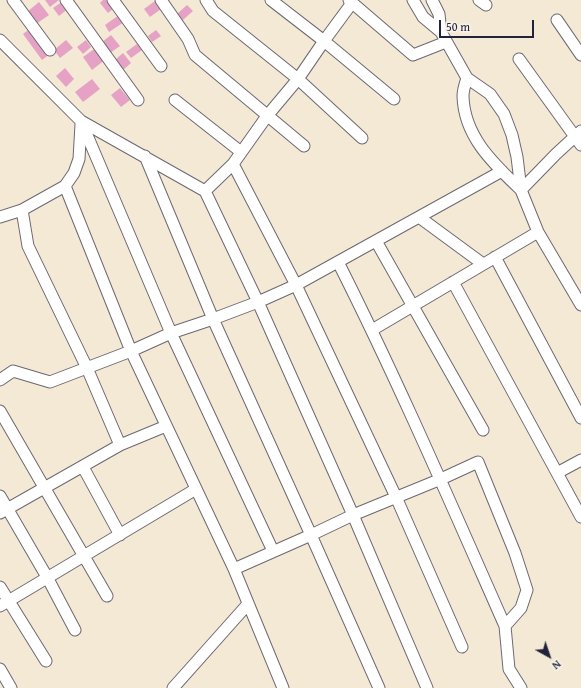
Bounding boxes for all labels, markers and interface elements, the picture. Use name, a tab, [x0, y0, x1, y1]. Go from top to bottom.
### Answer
scale bar	[441, 12, 536, 38]
text: 50 m	[446, 18, 470, 35]
north arrow	[529, 636, 569, 676]
text: N	[549, 657, 565, 674]

